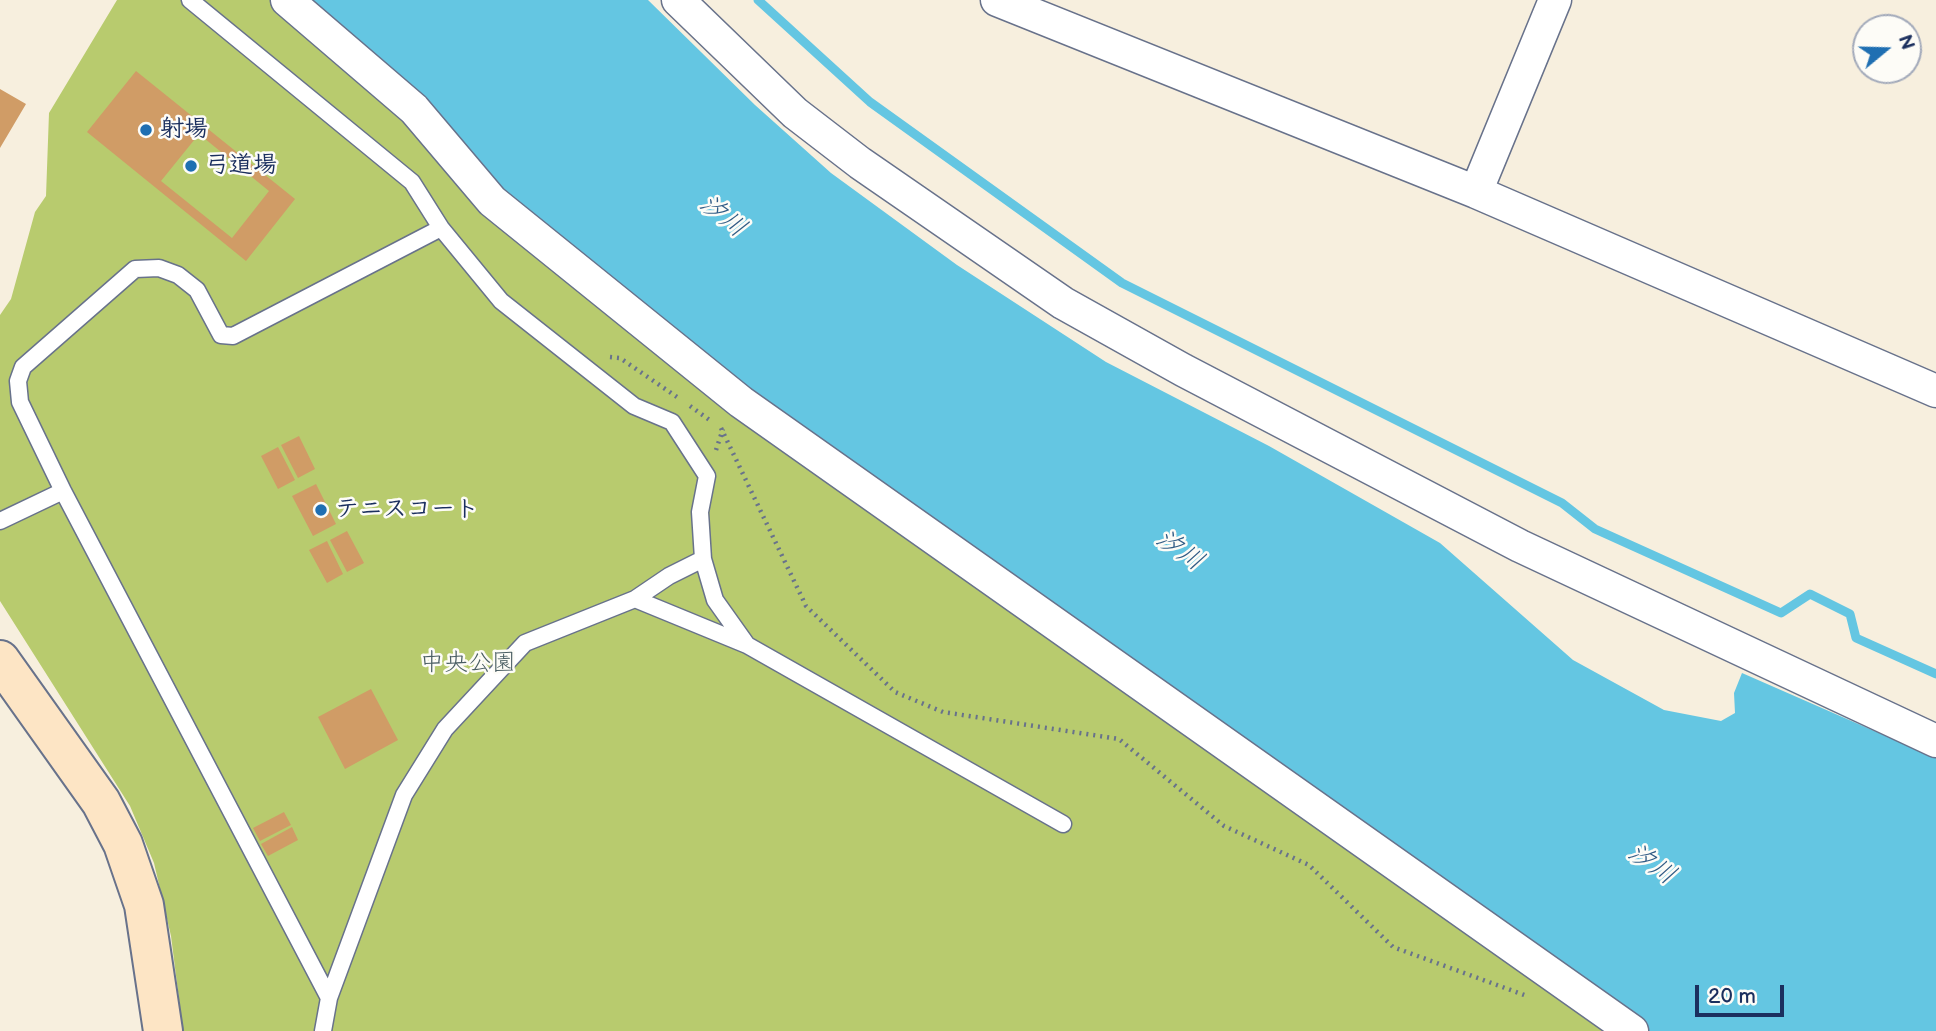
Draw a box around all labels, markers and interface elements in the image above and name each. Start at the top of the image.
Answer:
north arrow [1852,14,1922,84]
text: N [1892,32,1919,53]
place label: 射場 [160,116,208,144]
marker: 射場 [138,122,154,138]
place label: 弓道場 [205,152,277,180]
marker: 弓道場 [183,158,199,174]
water label: 汐川 [692,189,752,245]
place label: テニスコート [335,496,479,524]
marker: テニスコート [313,502,329,518]
water label: 汐川 [1149,524,1209,578]
park label: 中央公園 [420,650,516,678]
water label: 汐川 [1621,838,1681,892]
scale bar [1698,972,1787,1016]
text: 20 m [1708,984,1756,1009]

